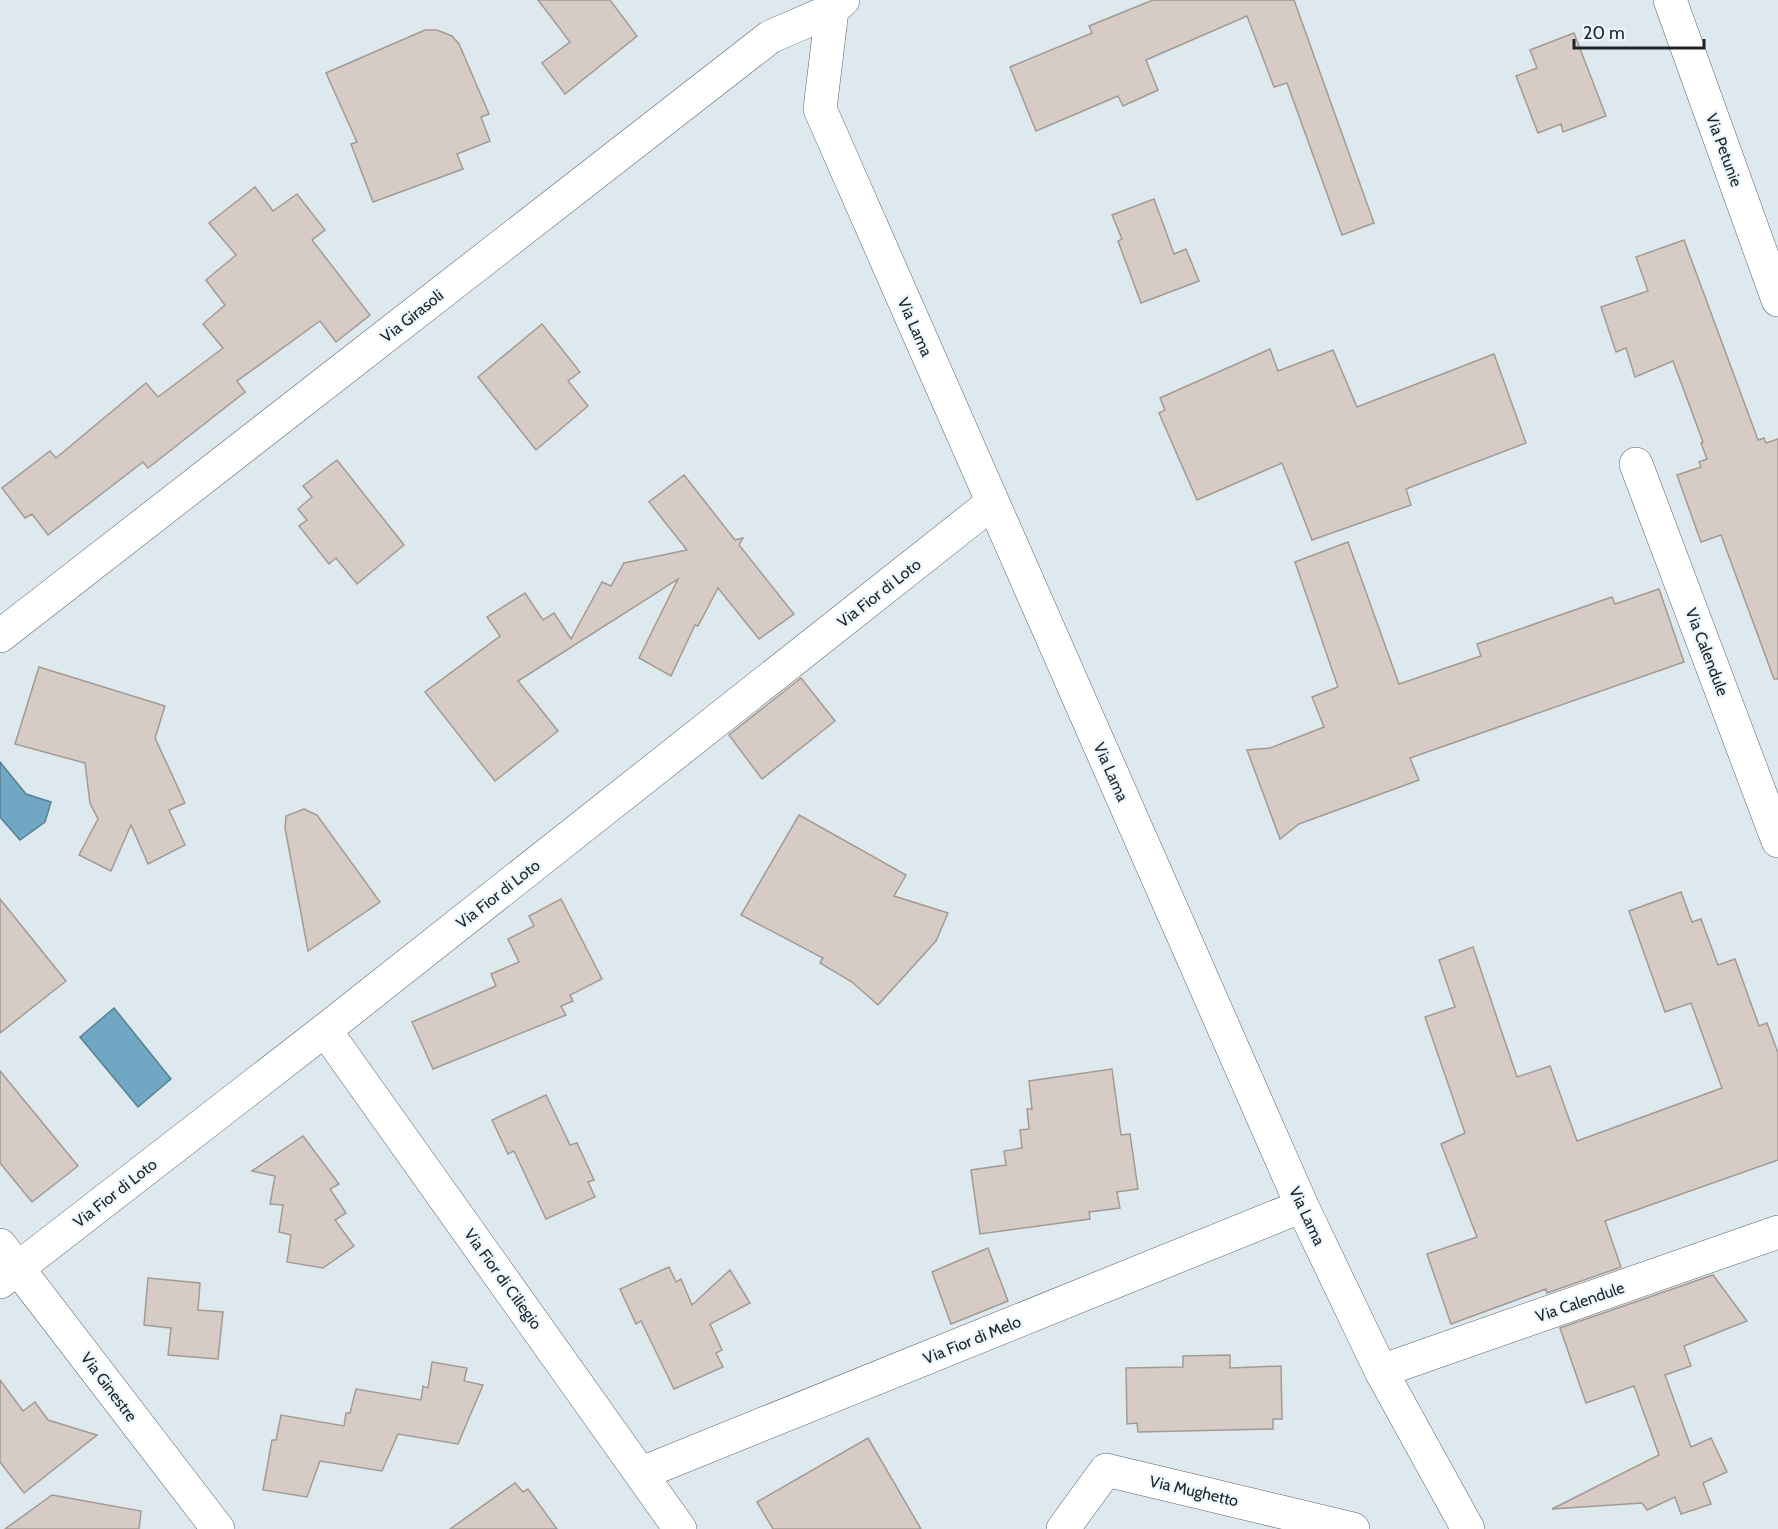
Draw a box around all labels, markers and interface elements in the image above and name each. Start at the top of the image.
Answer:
scale bar [1574,12,1704,50]
text: 20 m [1583,22,1625,44]
street label: Via Petunie [1702,111,1746,189]
street label: Via Girasoli [377,286,447,346]
street label: Via Lama [894,295,937,360]
street label: Via Fior di Loto [833,554,925,632]
street label: Via Calendule [1682,605,1732,699]
street label: Via Lama [1090,740,1133,805]
street label: Via Fior di Loto [452,855,544,933]
street label: Via Fior di Loto [69,1154,161,1232]
street label: Via Lama [1285,1184,1329,1249]
street label: Via Fior di Ciliegio [460,1225,546,1333]
street label: Via Calendule [1533,1278,1627,1326]
street label: Via Fior di Melo [920,1312,1024,1368]
street label: Via Ginestre [77,1349,141,1425]
street label: Via Mughetto [1148,1472,1241,1510]

